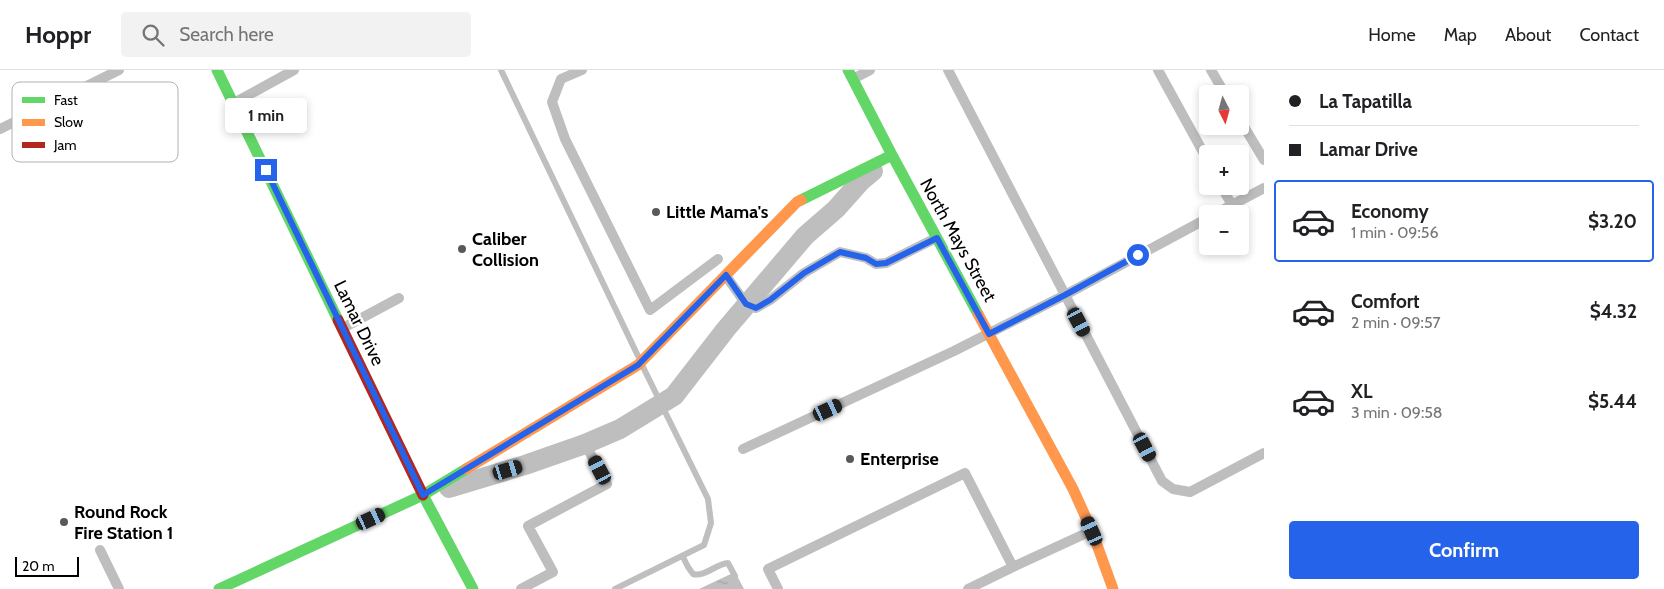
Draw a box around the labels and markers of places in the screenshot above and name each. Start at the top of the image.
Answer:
place label: Little Mama's [666,201,769,223]
marker: Little Mama's [650,206,662,218]
place label: Caliber Collision [472,228,539,271]
marker: Caliber Collision [456,243,468,255]
place label: Enterprise [860,448,939,470]
marker: Enterprise [844,453,856,465]
place label: Round Rock Fire Station 1 [74,501,173,544]
marker: Round Rock Fire Station 1 [58,516,70,528]

